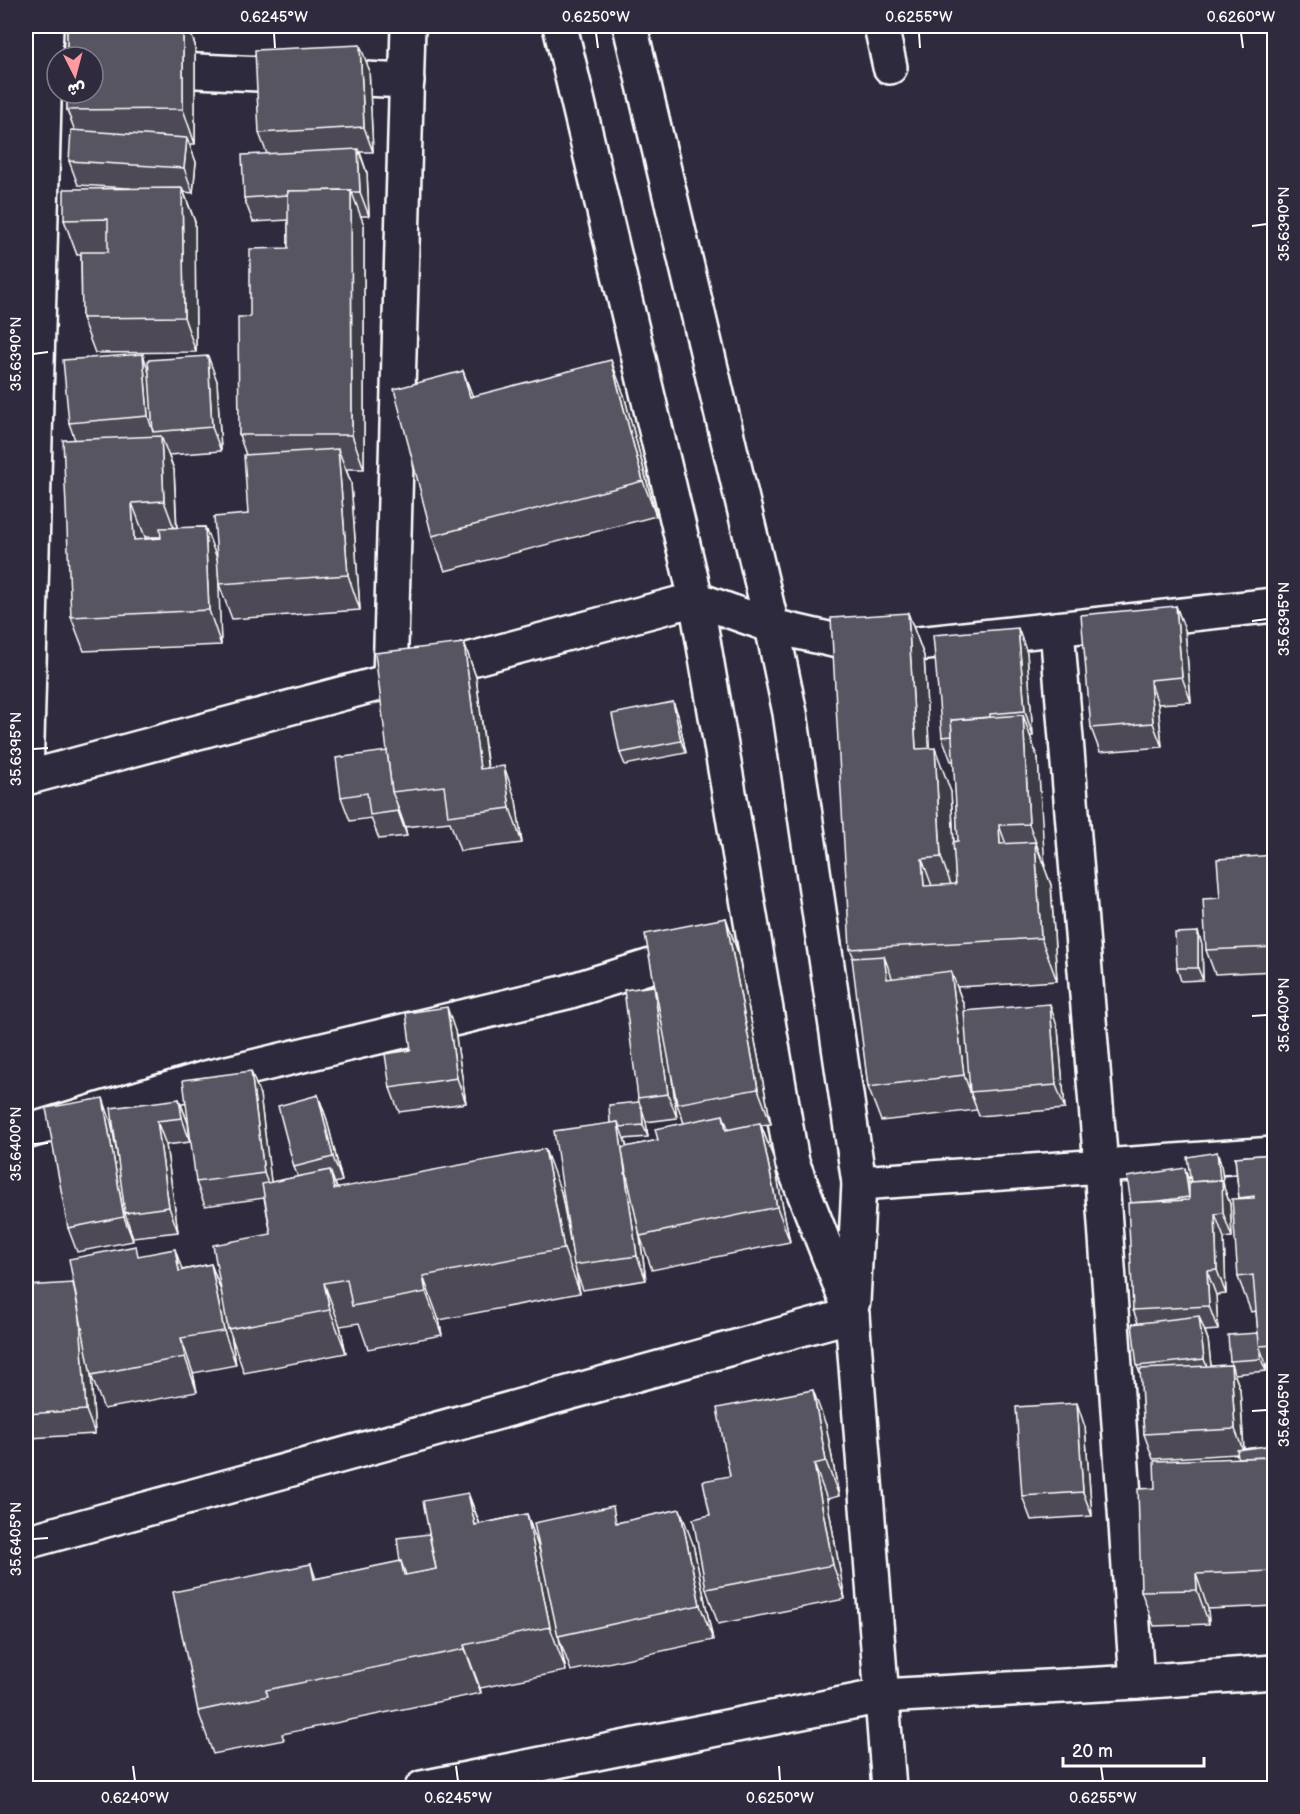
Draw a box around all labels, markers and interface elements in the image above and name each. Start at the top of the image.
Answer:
text: 0.6245°W [240,8,308,27]
text: 0.6250°W [562,8,630,27]
text: 0.6255°W [885,8,953,27]
text: 0.6260°W [1207,8,1275,27]
north arrow [45,45,105,105]
text: ش [67,78,86,99]
text: 35.6390°N [1275,187,1294,261]
text: 35.6390°N [7,317,26,391]
text: 35.6395°N [1275,582,1294,656]
text: 35.6395°N [7,712,26,786]
text: 35.6400°N [1275,978,1294,1052]
text: 35.6400°N [7,1107,26,1181]
text: 35.6405°N [1275,1373,1294,1447]
text: 35.6405°N [7,1502,26,1576]
scale bar [1063,1730,1204,1768]
text: 20 m [1072,1741,1113,1762]
text: 0.6240°W [101,1789,169,1808]
text: 0.6245°W [424,1789,492,1808]
text: 0.6250°W [746,1789,814,1808]
text: 0.6255°W [1069,1789,1137,1808]

